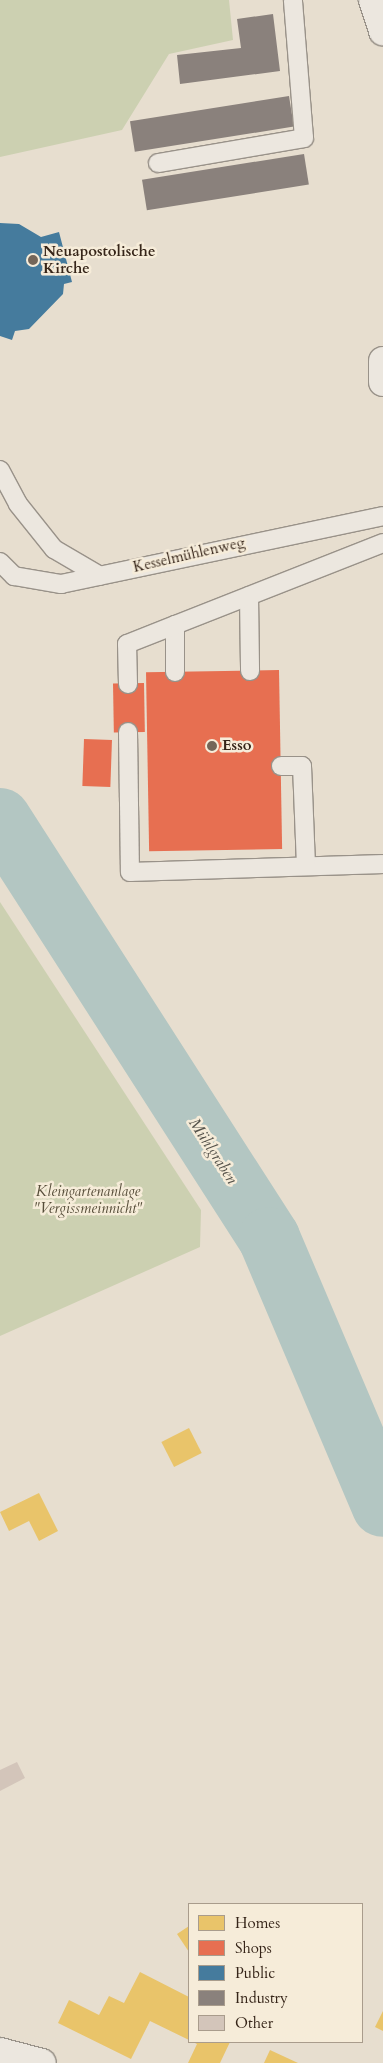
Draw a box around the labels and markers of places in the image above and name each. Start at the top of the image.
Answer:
place label: Neuapostolische Kirche [43,242,155,277]
marker: Neuapostolische Kirche [27,254,39,266]
place label: Esso [222,737,251,755]
marker: Esso [206,740,218,752]

